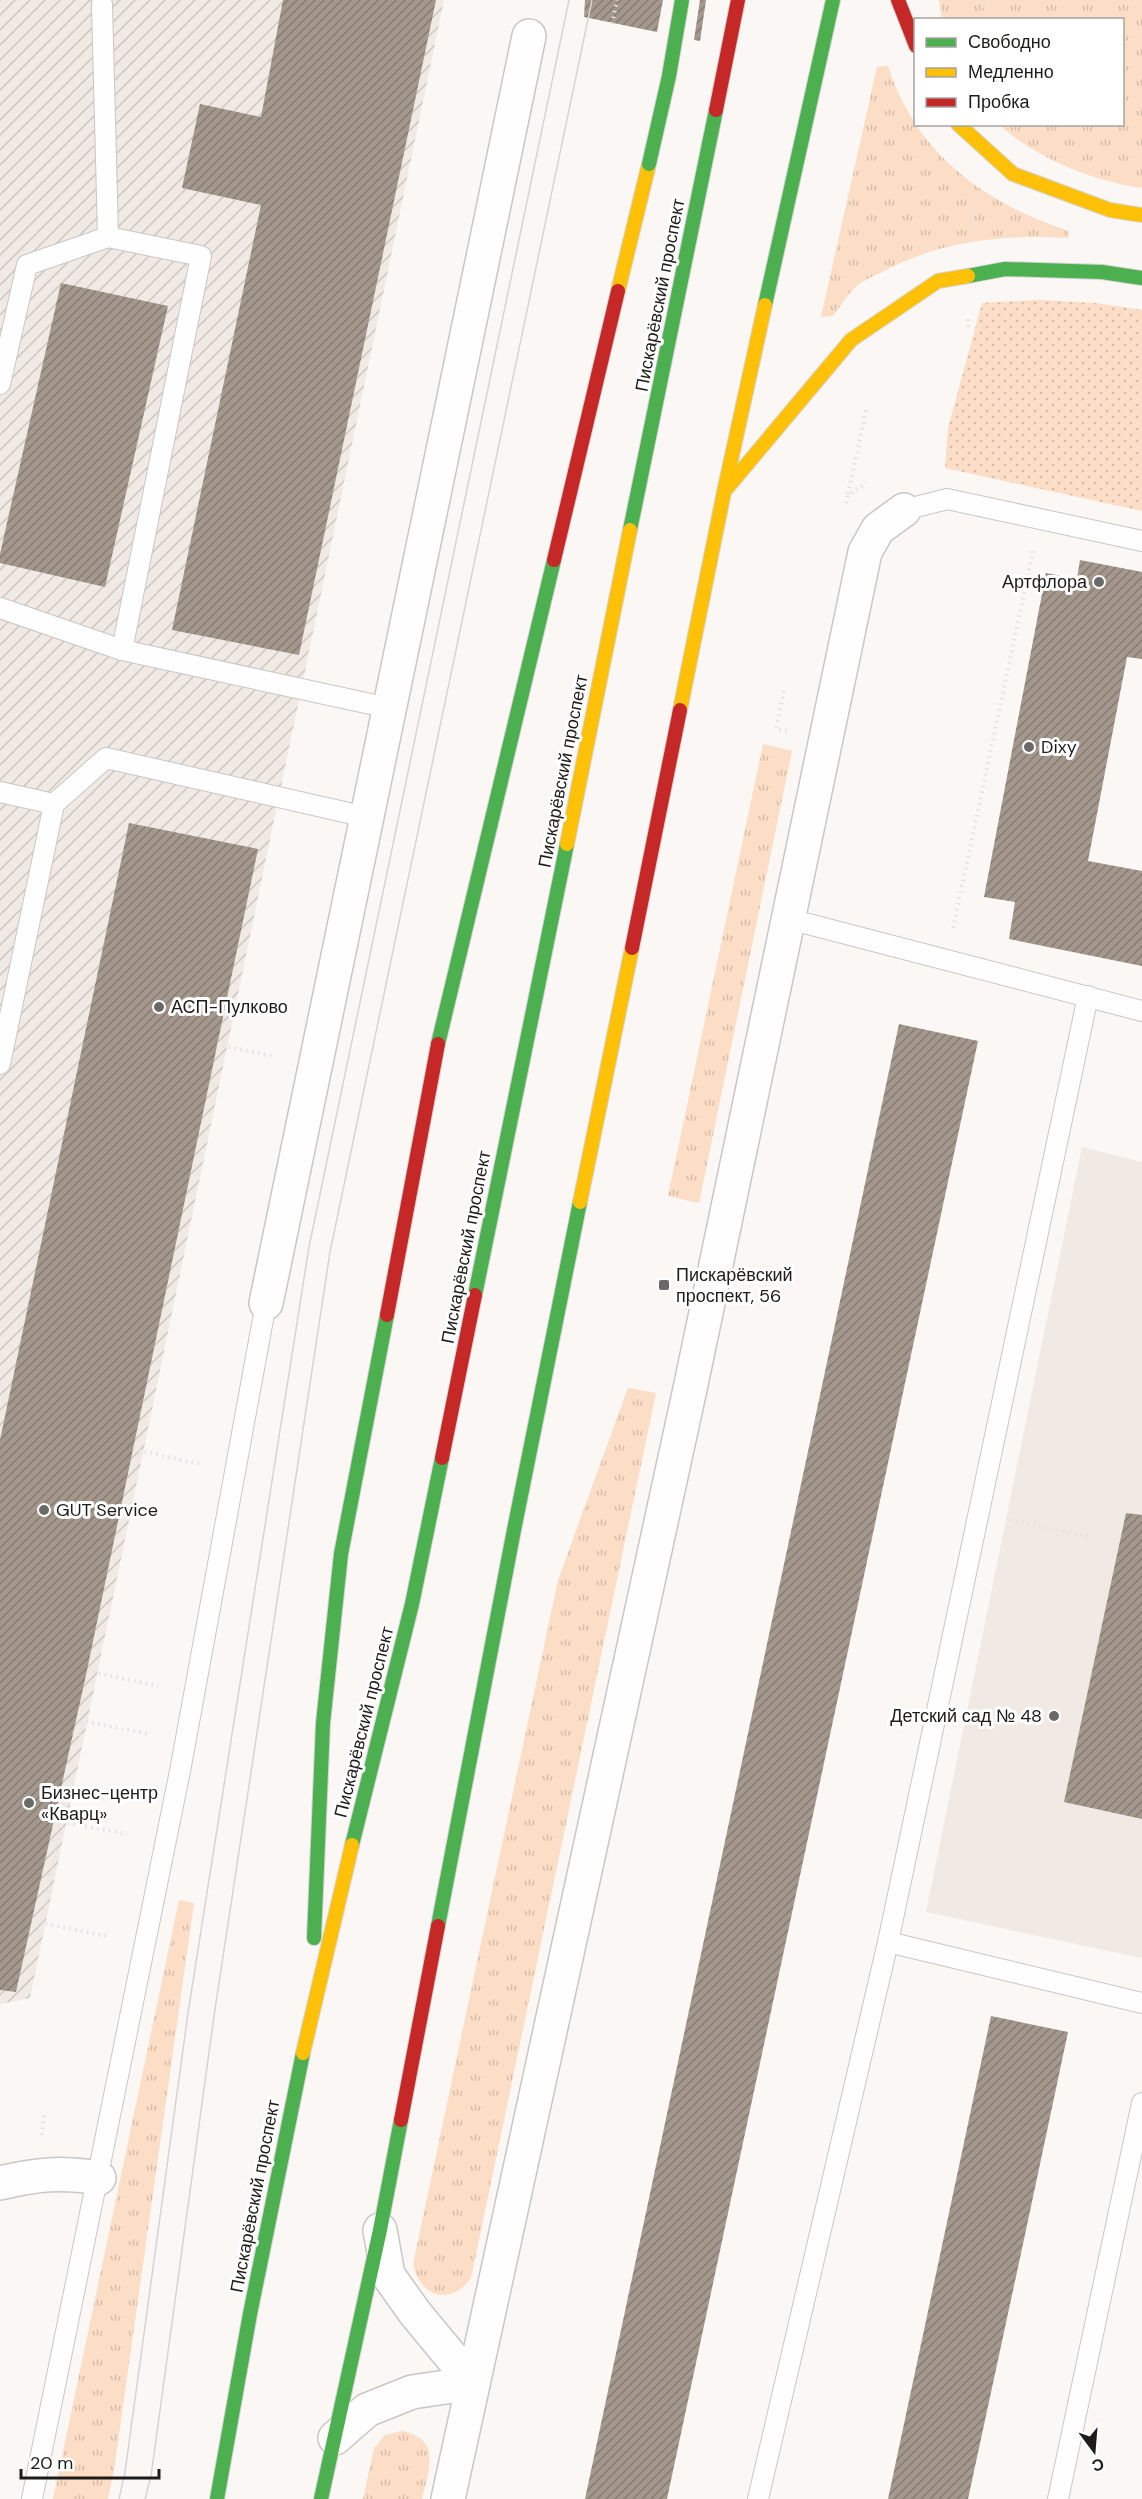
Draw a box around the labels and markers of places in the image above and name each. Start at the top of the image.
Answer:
place label: Артфлора [1002,570,1088,594]
marker: Артфлора [1092,575,1106,589]
place label: Dixy [1041,735,1077,759]
marker: Dixy [1022,740,1036,754]
place label: АСП-Пулково [171,995,288,1019]
marker: АСП-Пулково [152,1000,166,1014]
place label: Пискарёвский проспект, 56 [676,1263,793,1308]
marker: Пискарёвский проспект, 56 [657,1278,671,1292]
place label: GUT Service [56,1498,158,1522]
marker: GUT Service [37,1503,51,1517]
place label: Детский сад № 48 [890,1704,1042,1728]
marker: Детский сад № 48 [1047,1709,1061,1723]
place label: Бизнес-центр «Кварц» [41,1781,158,1826]
marker: Бизнес-центр «Кварц» [22,1796,36,1810]

